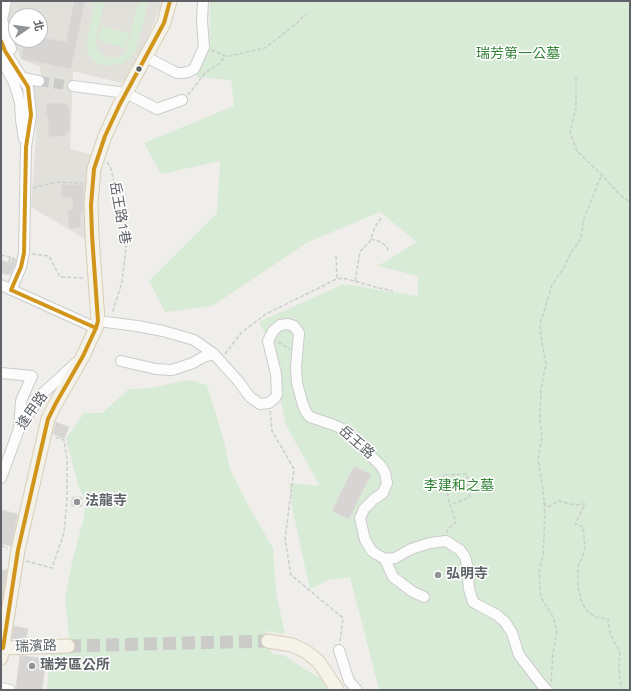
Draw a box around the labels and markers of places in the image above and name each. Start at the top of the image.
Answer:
unlabelled marker [134,64,144,74]
place label: 法龍寺 [85,494,127,510]
marker: 法龍寺 [72,497,82,507]
place label: 弘明寺 [446,567,488,583]
marker: 弘明寺 [433,570,443,580]
place label: 瑞芳區公所 [40,658,110,674]
marker: 瑞芳區公所 [27,661,37,671]

